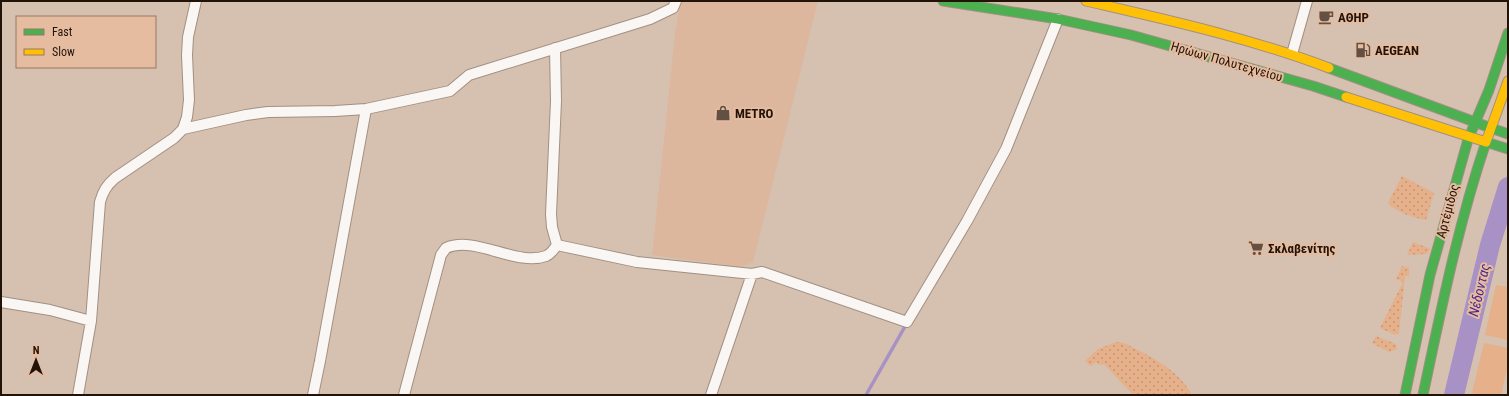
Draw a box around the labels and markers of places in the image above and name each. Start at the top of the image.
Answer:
cafe icon: ΑΘΗΡ [1317,8,1335,26]
place label: ΑΘΗΡ [1338,10,1369,25]
fuel station icon: AEGEAN [1354,41,1372,59]
place label: AEGEAN [1375,43,1419,58]
shop icon: METRO [714,104,732,122]
place label: METRO [735,106,774,121]
supermarket icon: Σκλαβενίτης [1247,239,1265,257]
place label: Σκλαβενίτης [1268,241,1336,256]

